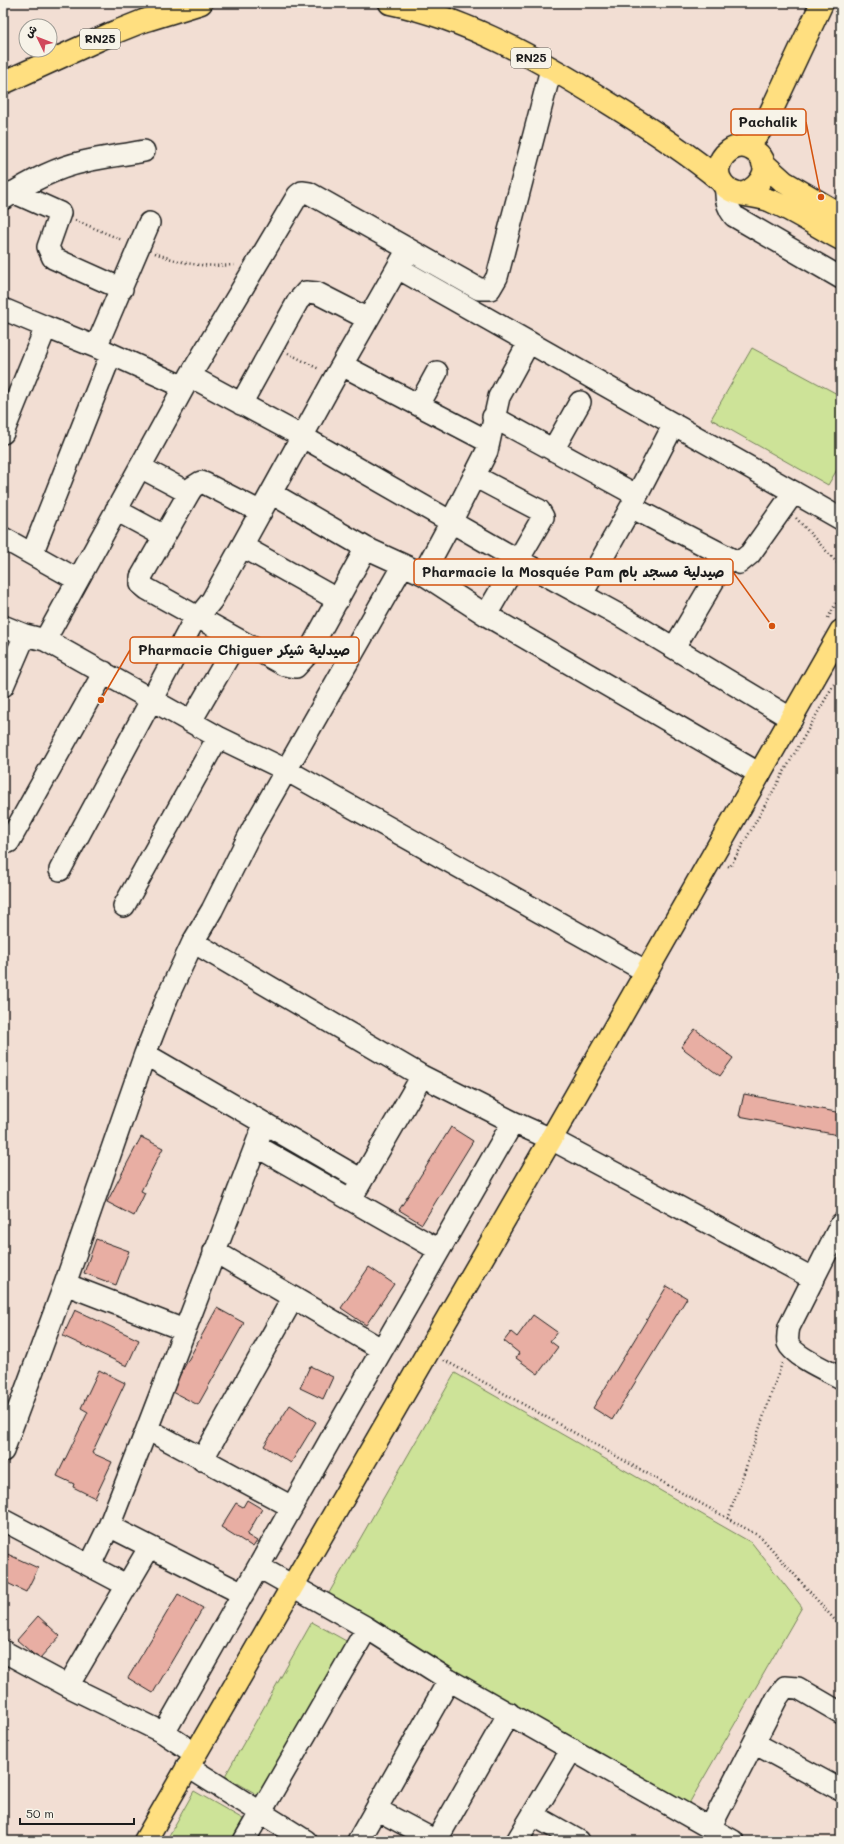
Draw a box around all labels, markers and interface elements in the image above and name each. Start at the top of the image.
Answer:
north arrow [18,18,58,58]
text: ش [21,21,40,40]
road number: RN25 [80,29,120,49]
road number: RN25 [511,48,551,68]
callout: Pachalik [731,109,806,135]
text: Pachalik [738,112,798,131]
callout: Pharmacie la Mosquée Pam صيدلية مسجد بام [414,559,733,585]
text: Pharmacie la Mosquée Pam صيدلية مسجد بام [422,562,724,583]
callout: Pharmacie Chiguer صيدلية شيكر [130,637,359,663]
text: Pharmacie Chiguer صيدلية شيكر [138,640,350,659]
scale bar [20,1800,134,1826]
text: 50 m [26,1805,54,1821]

